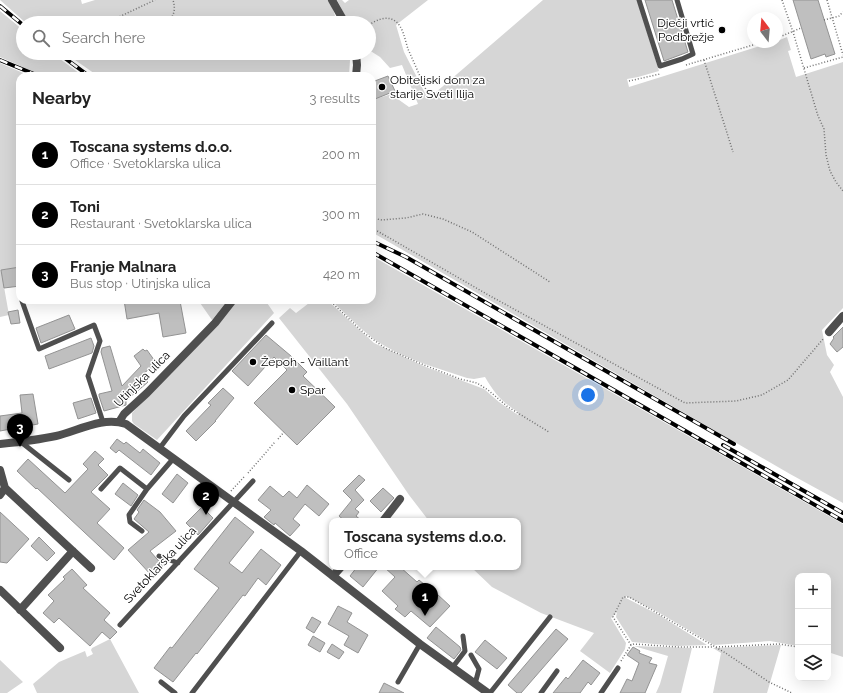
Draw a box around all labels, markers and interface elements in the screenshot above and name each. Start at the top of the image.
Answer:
north arrow [747,12,783,48]
search box [16,16,376,60]
place label: Dječji vrtić Podbrežje [657,16,714,44]
marker: Dječji vrtić Podbrežje [717,25,727,35]
icon: search [30,27,52,49]
text: Search here [62,29,145,47]
place label: Obiteljski dom za starije Sveti Ilija [390,73,485,101]
marker: Obiteljski dom za starije Sveti Ilija [377,82,387,92]
text: Nearby [32,88,91,108]
text: 3 results [310,91,360,106]
text: Toscana systems d.o.o. [70,138,232,156]
text: 1 [42,147,48,162]
text: 200 m [322,147,360,162]
text: Office · Svetoklarska ulica [70,156,221,171]
text: Toni [70,198,100,216]
text: 2 [41,207,49,222]
text: 300 m [322,207,360,222]
text: Restaurant · Svetoklarska ulica [70,216,252,231]
text: Franje Malnara [70,258,176,276]
text: 3 [41,267,49,282]
text: 420 m [323,267,360,282]
text: Bus stop · Utinjska ulica [70,276,211,291]
street label: Utinjska ulica [111,348,173,410]
place label: Žepoh - Vaillant [261,355,348,369]
marker: Žepoh - Vaillant [248,357,258,367]
place label: Spar [300,383,326,397]
marker: Spar [287,385,297,395]
your location [578,385,598,405]
pin: 3 [7,414,33,447]
pin: 2 [193,482,219,515]
popup [329,518,521,570]
street label: Svetoklarska ulica [121,524,199,606]
text: Toscana systems d.o.o. [344,528,506,546]
text: Office [344,546,378,561]
map controls [795,573,831,681]
button: + [795,573,831,609]
pin: 1 [412,583,438,616]
button: − [795,609,831,645]
button: layers [795,645,831,681]

